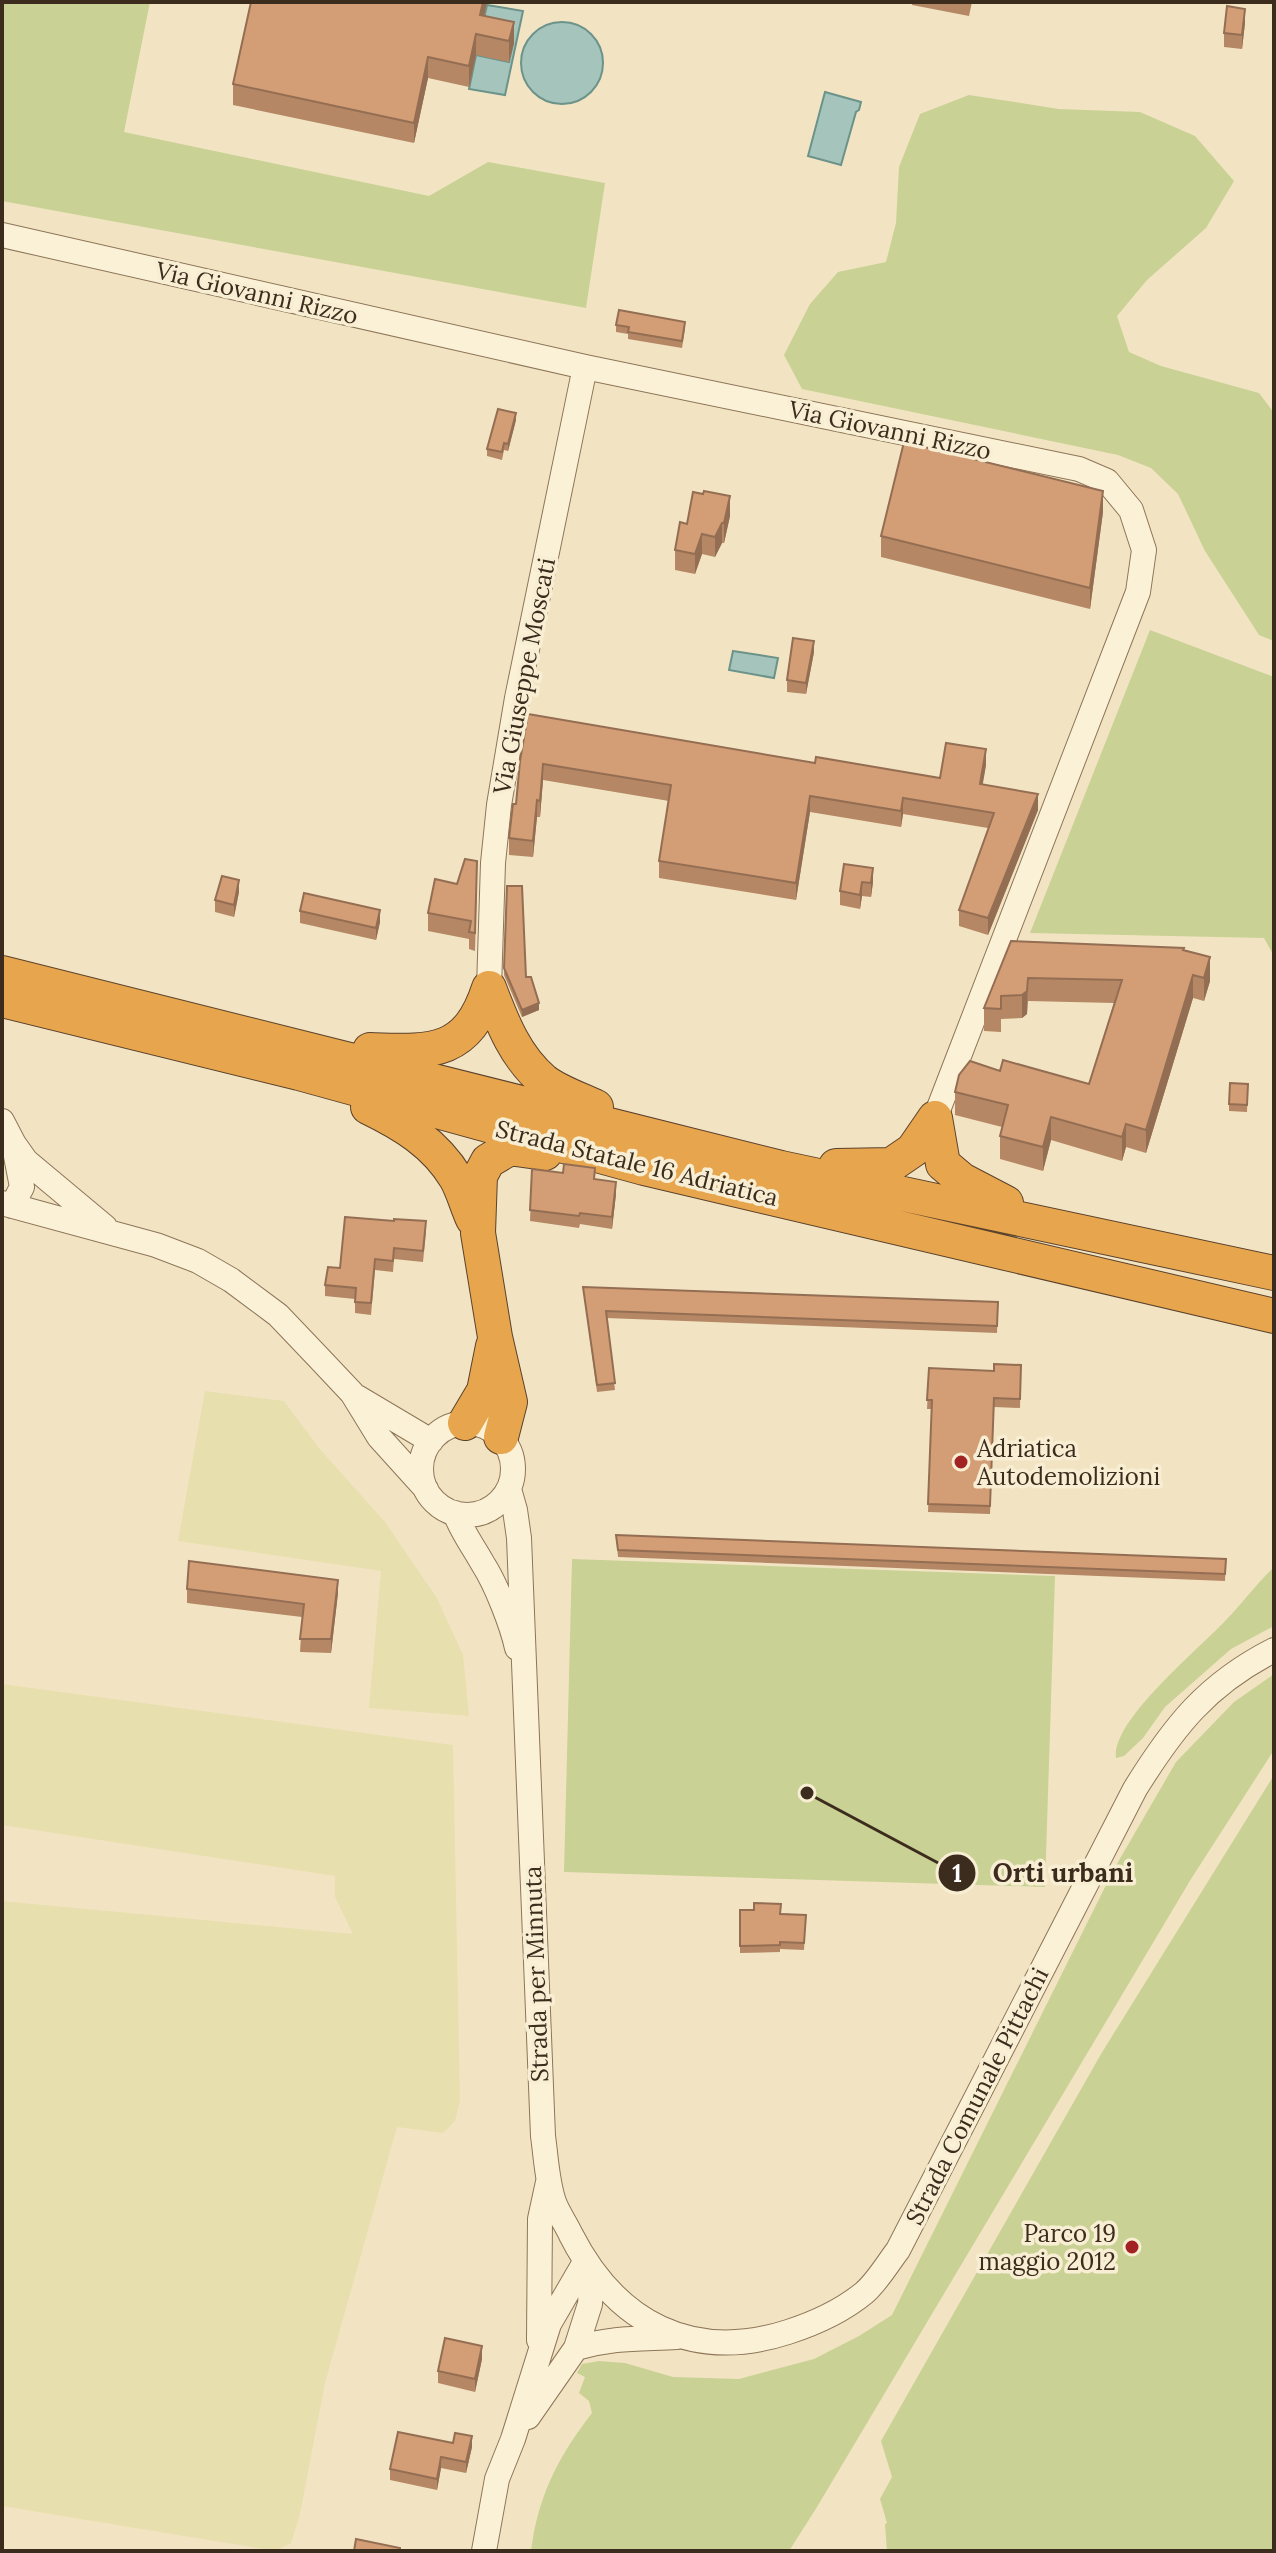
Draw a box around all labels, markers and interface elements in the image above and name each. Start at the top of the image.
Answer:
street label: Via Giovanni Rizzo [152,254,361,331]
street label: Via Giovanni Rizzo [785,393,994,467]
street label: Via Giuseppe Moscati [486,555,562,798]
street label: Strada Statale 16 Adriatica [493,1113,781,1213]
place label: Adriatica Autodemolizioni [976,1433,1160,1492]
marker: Adriatica Autodemolizioni [952,1453,970,1471]
callout: Orti urbani [937,1848,1149,1898]
text: Orti urbani [993,1856,1133,1889]
text: 1 [952,1858,962,1889]
street label: Strada per Minnuta [517,1865,555,2083]
street label: Strada Comunale Pittachi [899,1962,1055,2230]
place label: Parco 19 maggio 2012 [979,2218,1116,2277]
marker: Parco 19 maggio 2012 [1123,2238,1141,2256]

